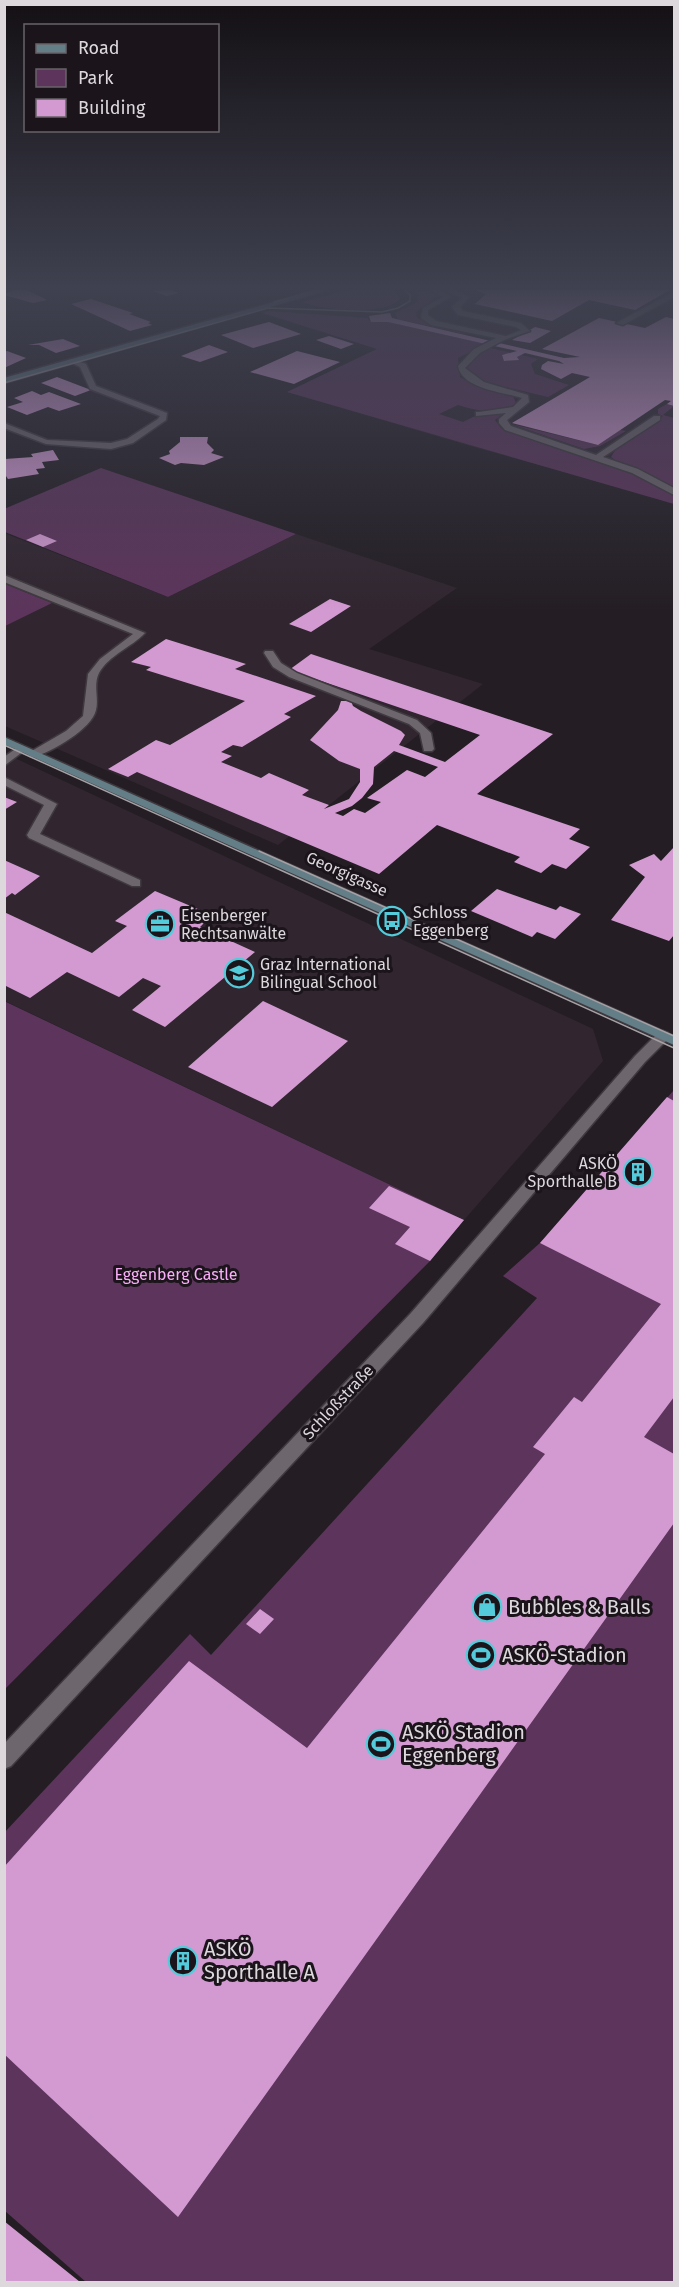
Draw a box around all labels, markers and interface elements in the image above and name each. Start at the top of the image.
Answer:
legend [24,24,219,132]
text: Road [78,37,120,59]
text: Park [78,67,114,89]
text: Building [78,97,146,119]
street label: Georgigasse [303,848,391,900]
place label: Schloss Eggenberg [413,903,489,940]
bus stop icon: Schloss Eggenberg [376,905,408,937]
place label: Eisenberger Rechtsanwälte [181,906,286,943]
office icon: Eisenberger Rechtsanwälte [144,908,176,940]
place label: Graz International Bilingual School [260,955,391,992]
school or university icon: Graz International Bilingual School [223,957,255,989]
place label: ASKÖ Sporthalle B [528,1154,617,1191]
building icon: ASKÖ Sporthalle B [622,1156,654,1188]
park label: Eggenberg Castle [114,1265,238,1284]
street label: Schloßstraße [299,1361,377,1443]
shop icon: Bubbles & Balls [471,1591,503,1623]
place label: Bubbles & Balls [508,1595,651,1619]
sports icon: ASKÖ-Stadion [465,1639,497,1671]
place label: ASKÖ-Stadion [502,1643,627,1667]
place label: ASKÖ Stadion Eggenberg [402,1720,525,1767]
sports icon: ASKÖ Stadion Eggenberg [365,1728,397,1760]
place label: ASKÖ Sporthalle A [204,1937,316,1984]
building icon: ASKÖ Sporthalle A [167,1945,199,1977]

